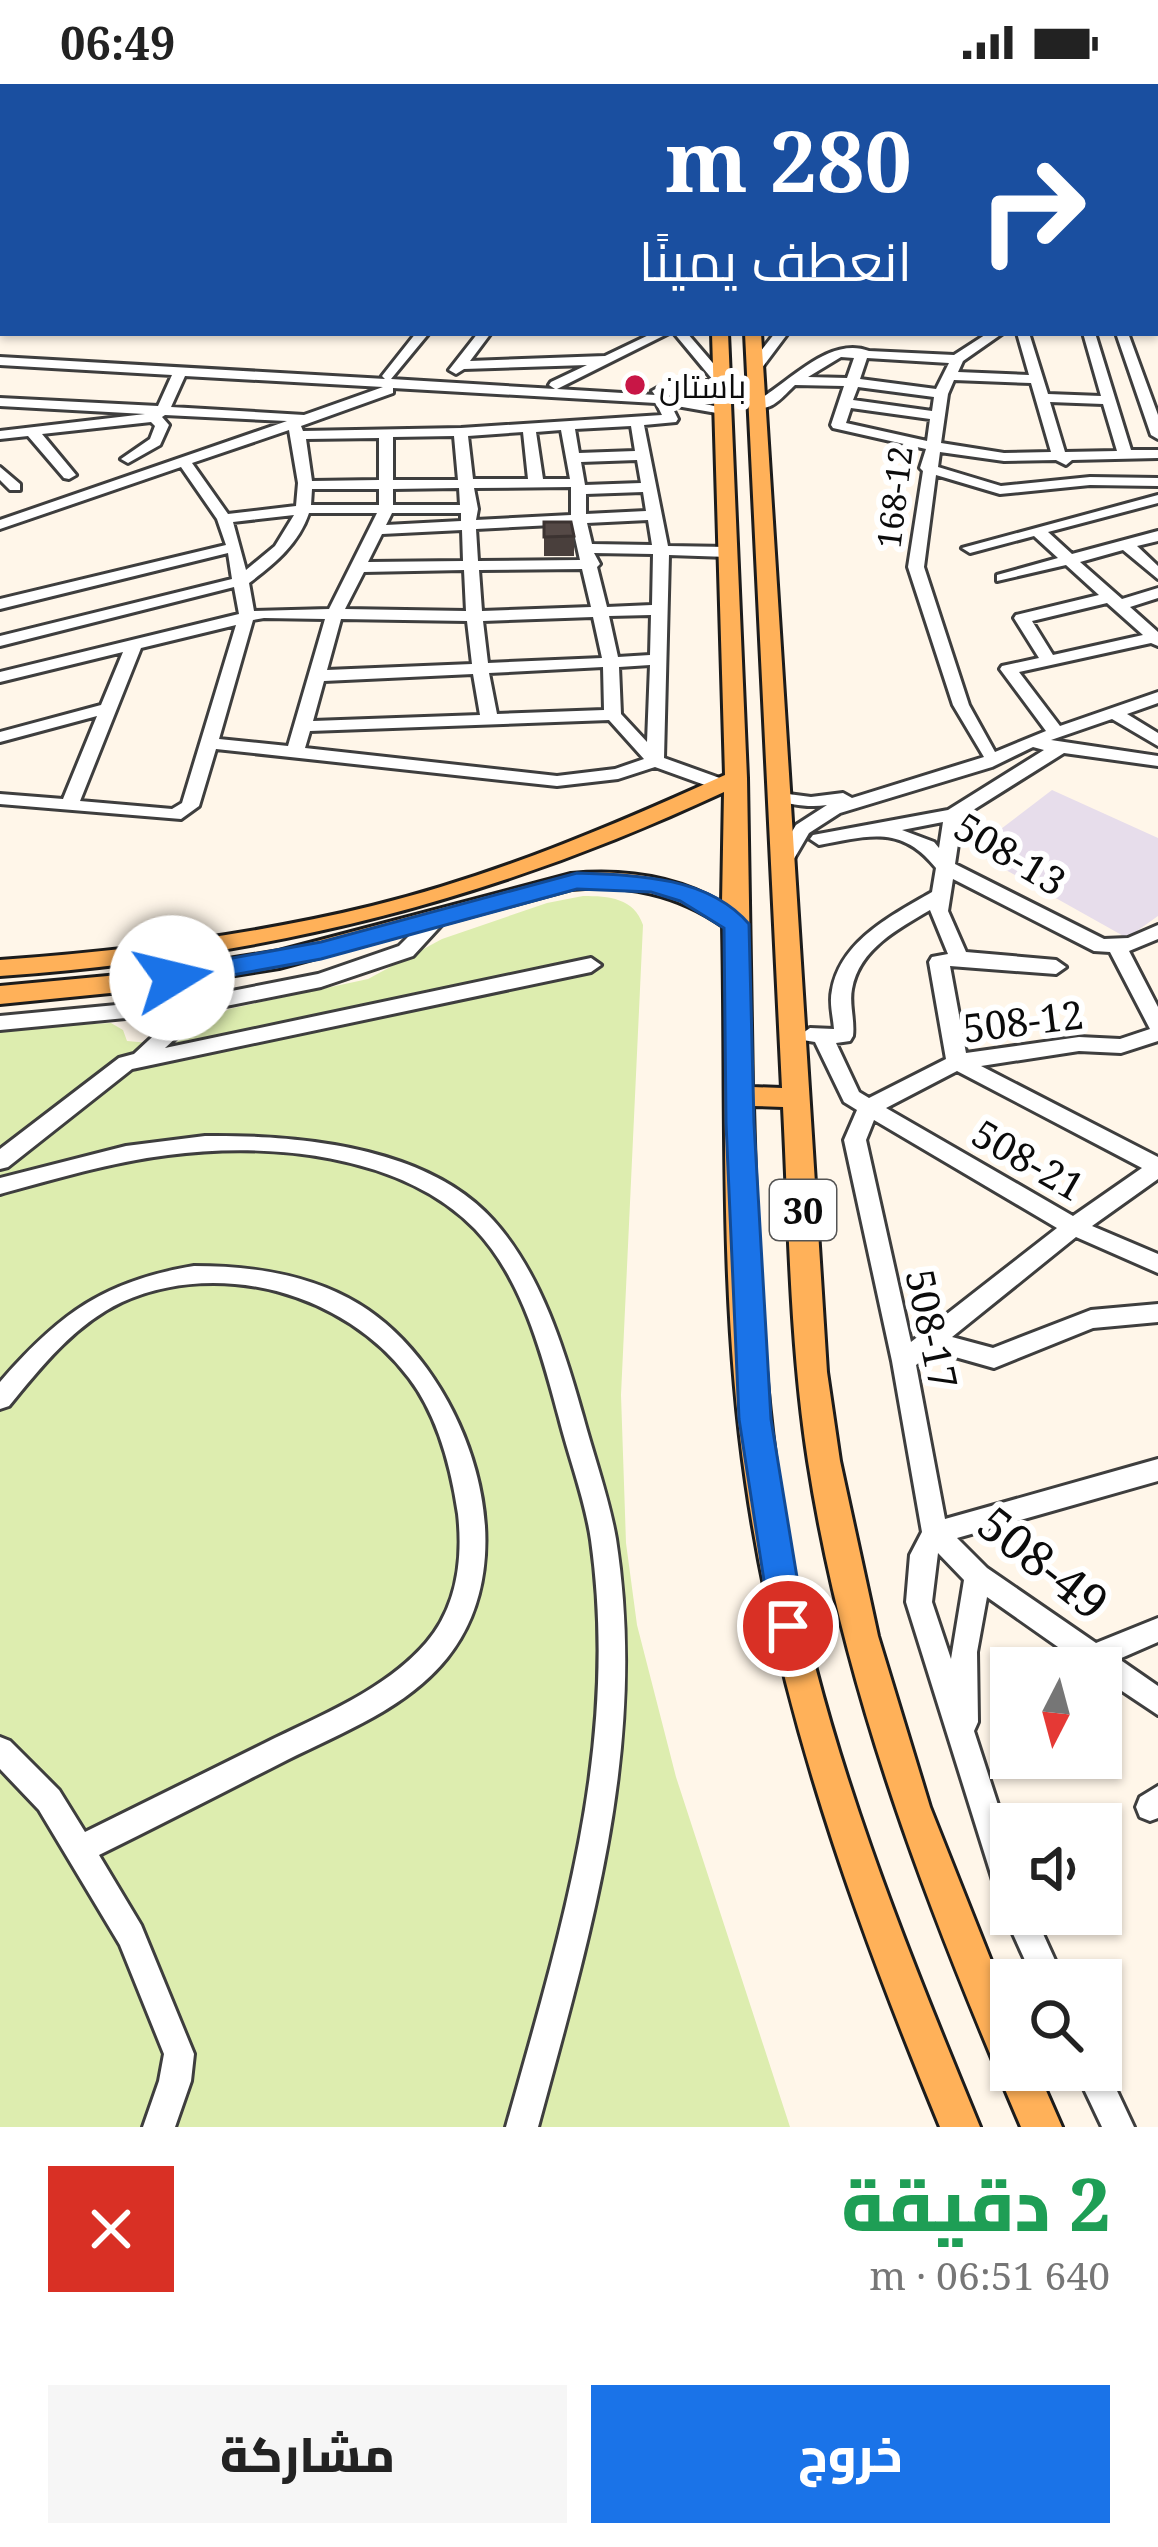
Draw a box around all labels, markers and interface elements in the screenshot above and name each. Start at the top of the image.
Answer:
text: 06:49 [60,12,175,73]
text: 280 m [665,102,912,217]
icon: right [954,132,1110,288]
text: انعطف يمينًا [639,223,912,297]
place label: باستان [659,363,746,408]
marker: باستان [622,372,648,398]
street label: 168-12 [865,443,923,551]
street label: 508-13 [945,799,1077,907]
position arrow [109,915,235,1041]
street label: 508-12 [960,986,1086,1054]
street label: 508-21 [963,1106,1095,1212]
road number: 30 [770,1180,836,1240]
street label: 508-17 [894,1264,972,1394]
street label: 508-49 [965,1491,1123,1633]
pin [737,1575,839,1677]
icon: arrive [755,1593,821,1659]
north arrow [990,1647,1122,1779]
map controls [990,1647,1122,2091]
button: sound [990,1803,1122,1935]
button: search [990,1959,1122,2091]
text: 2 دقيقة [841,2154,1110,2252]
button: close [48,2166,174,2292]
text: 640 m · 06:51 [869,2248,1110,2301]
button: مشاركة [48,2385,567,2523]
button: خروج [591,2385,1110,2523]

